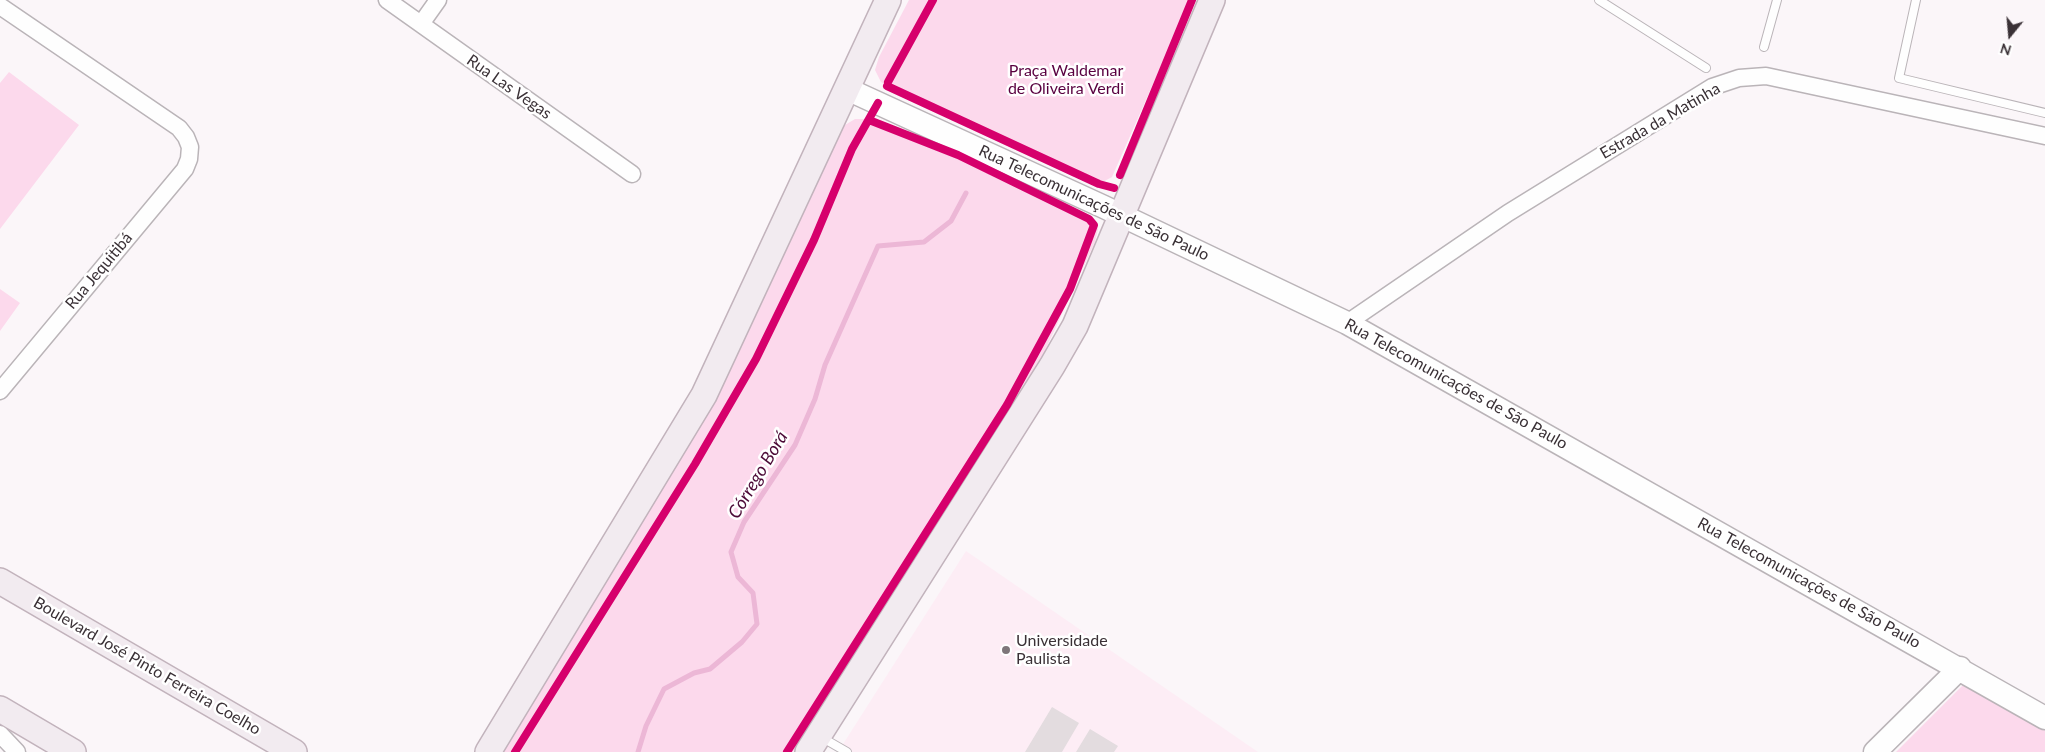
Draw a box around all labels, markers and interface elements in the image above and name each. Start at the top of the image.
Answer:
north arrow [1985,10,2035,60]
text: N [1998,40,2013,60]
street label: Rua Las Vegas [463,51,555,123]
park label: Praça Waldemar de Oliveira Verdi [1008,61,1124,99]
street label: Estrada da Matinha [1596,79,1724,163]
street label: Rua Telecomunicações de São Paulo [976,141,1212,265]
street label: Rua Jequitibá [61,229,137,313]
street label: Rua Telecomunicações de São Paulo [1341,314,1571,454]
water label: Córrego Borá [724,427,792,523]
street label: Rua Telecomunicações de São Paulo [1694,513,1924,653]
street label: Boulevard José Pinto Ferreira Coelho [30,593,264,739]
place label: Universidade Paulista [1016,631,1108,669]
marker: Universidade Paulista [1000,644,1012,656]

